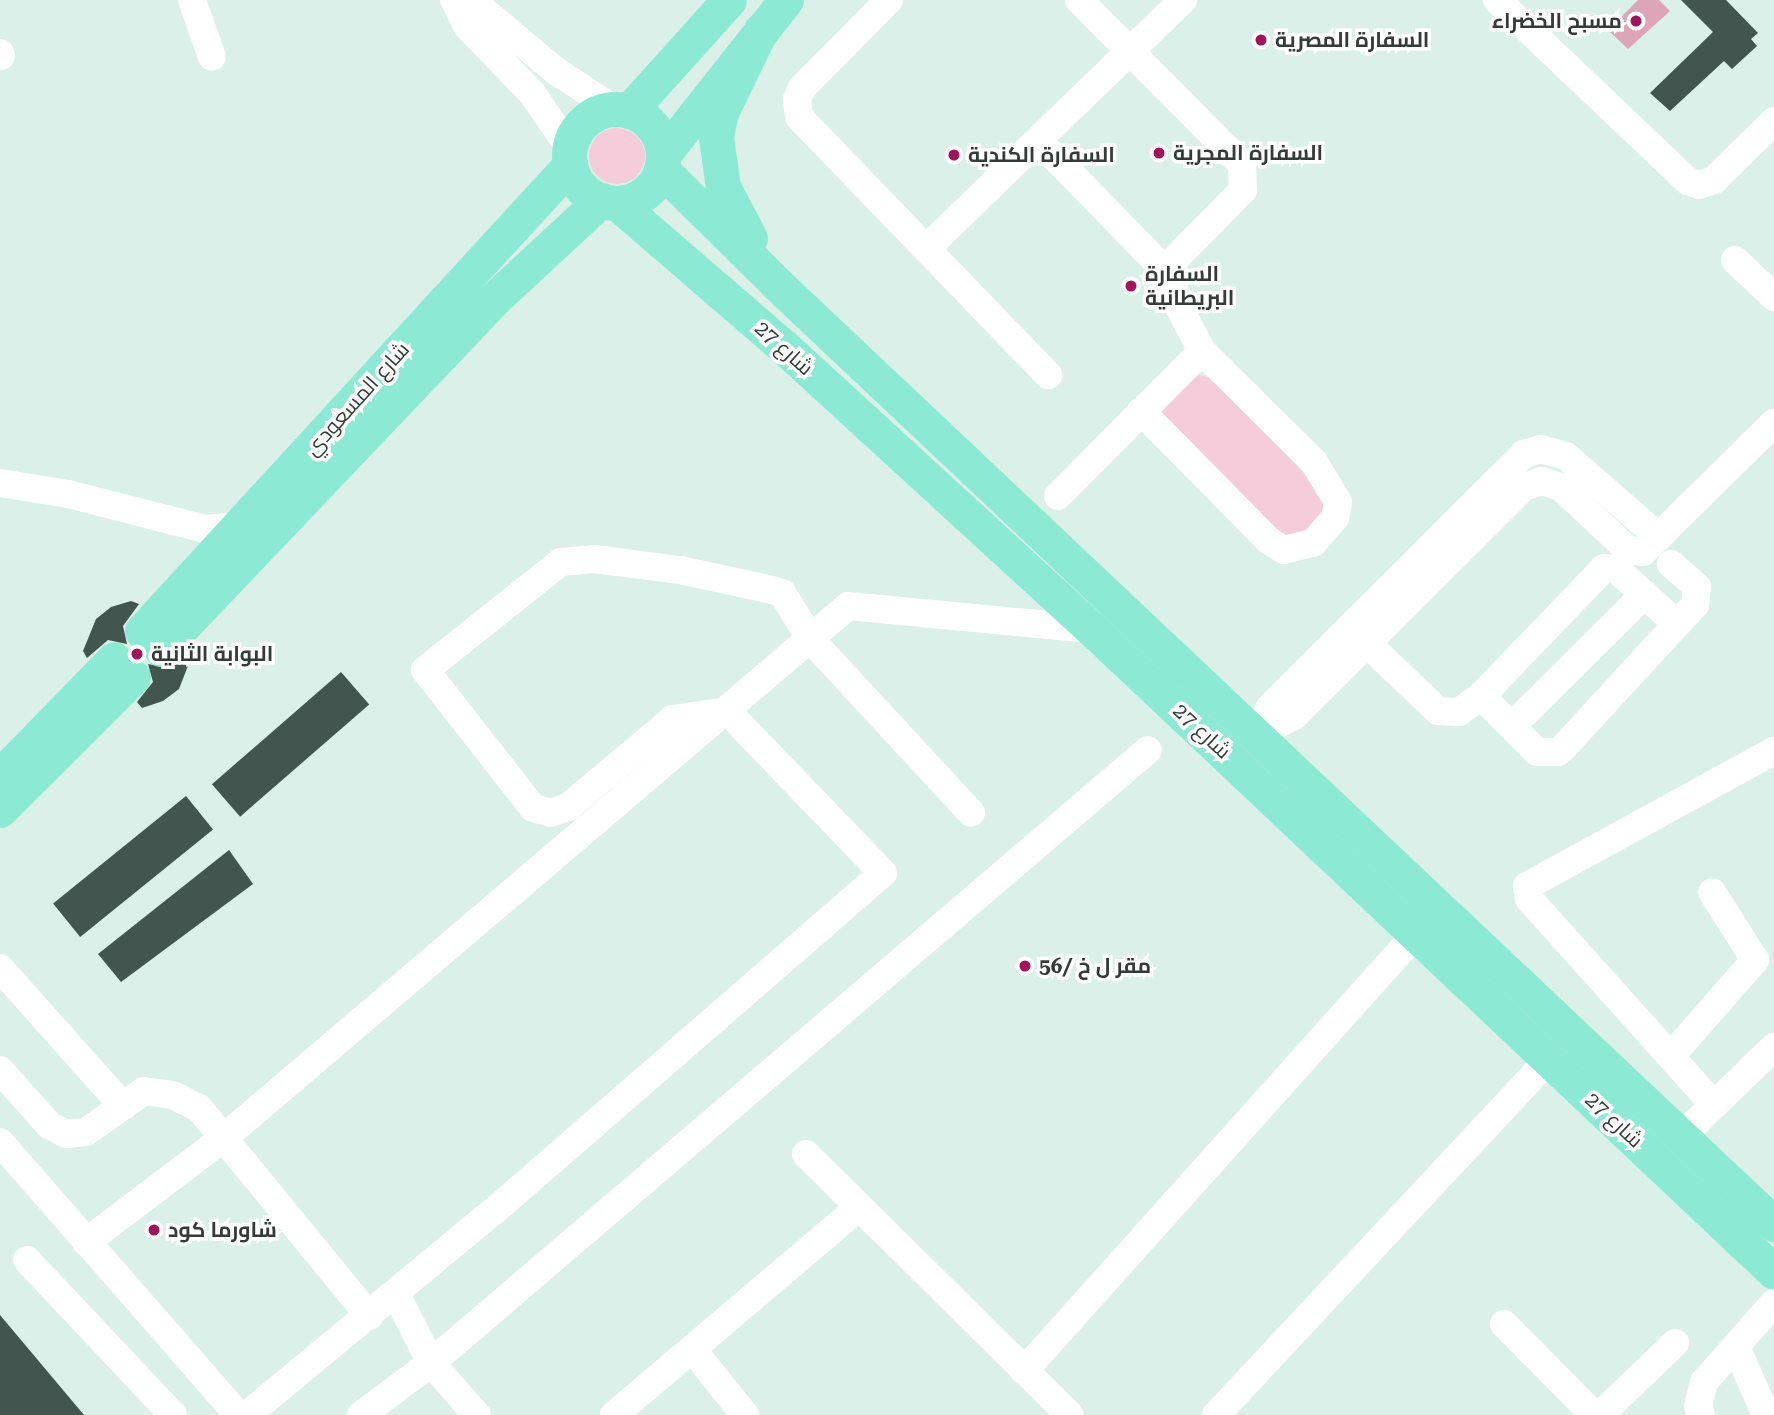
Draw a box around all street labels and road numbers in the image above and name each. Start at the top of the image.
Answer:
street label: شارع 27 [750,315,818,381]
street label: شارع المسعودي [299,337,415,461]
street label: شارع 27 [1168,698,1236,764]
street label: شارع 27 [1580,1087,1648,1153]

